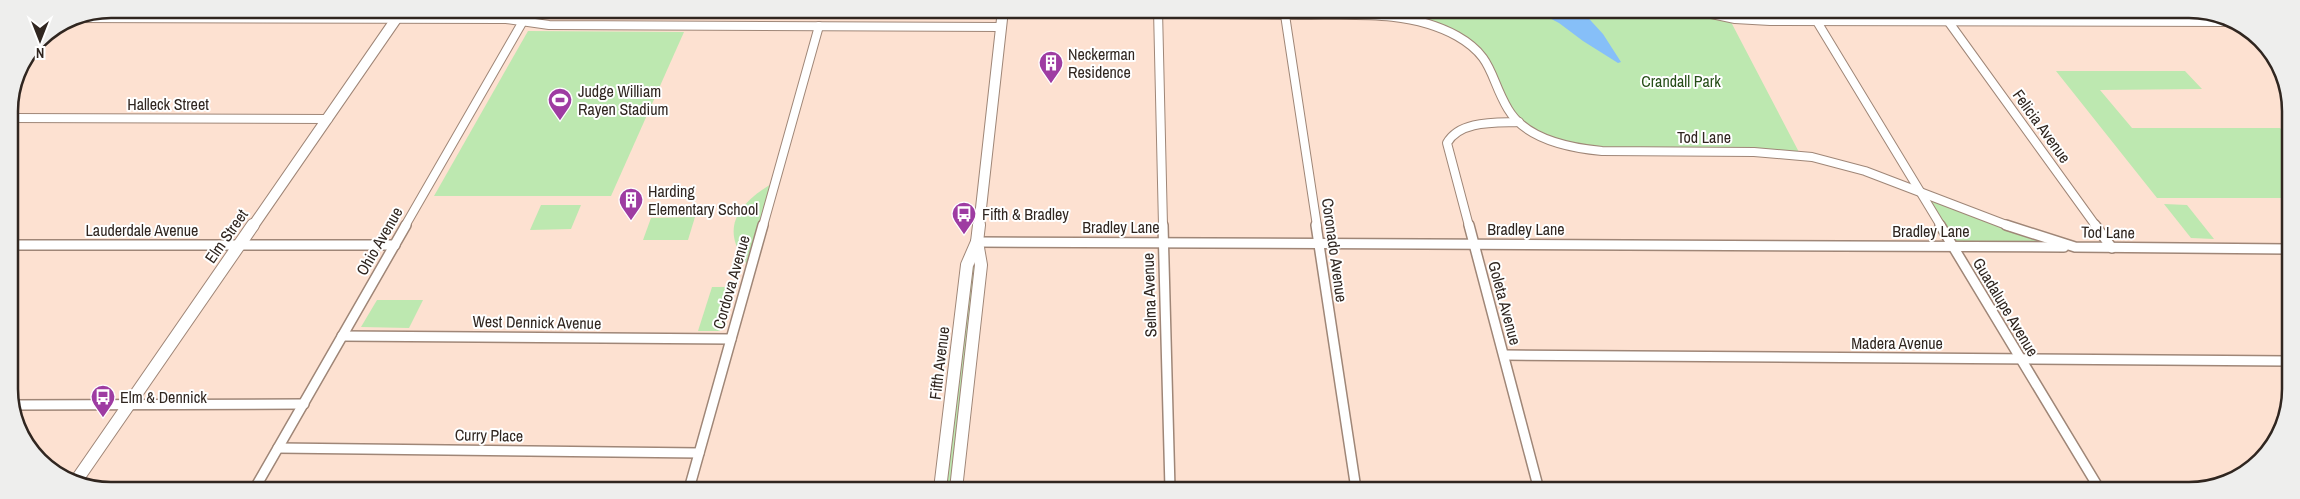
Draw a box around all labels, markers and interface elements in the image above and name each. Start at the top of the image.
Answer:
north arrow [15,15,65,65]
place label: Neckerman Residence [1068,43,1135,83]
text: N [36,44,44,62]
building icon: Neckerman Residence [1038,50,1064,84]
park label: Crandall Park [1641,70,1721,92]
place label: Judge William Rayen Stadium [578,80,668,120]
street label: Felicia Avenue [2008,85,2076,167]
sports icon: Judge William Rayen Stadium [547,87,573,121]
street label: Halleck Street [127,93,209,115]
street label: Tod Lane [1677,126,1731,148]
place label: Harding Elementary School [648,180,758,220]
building icon: Harding Elementary School [618,187,644,221]
street label: Coronado Avenue [1317,197,1353,303]
bus stop icon: Fifth & Bradley [951,201,977,235]
street label: Ohio Avenue [351,203,407,279]
place label: Fifth & Bradley [982,203,1069,225]
street label: Elm Street [199,204,253,267]
street label: Bradley Lane [1082,216,1160,238]
street label: Bradley Lane [1487,218,1565,240]
street label: Lauderdale Avenue [86,219,198,241]
street label: Bradley Lane [1892,220,1970,242]
street label: Tod Lane [2081,221,2135,243]
street label: Cordova Avenue [707,232,755,332]
street label: Selma Avenue [1137,252,1161,338]
street label: Guadalupe Avenue [1968,254,2044,360]
street label: Goleta Avenue [1483,259,1527,347]
street label: West Dennick Avenue [472,310,602,334]
street label: Fifth Avenue [924,325,954,401]
street label: Madera Avenue [1851,332,1943,354]
bus stop icon: Elm & Dennick [90,384,116,418]
place label: Elm & Dennick [120,386,207,408]
street label: Curry Place [455,423,523,447]

